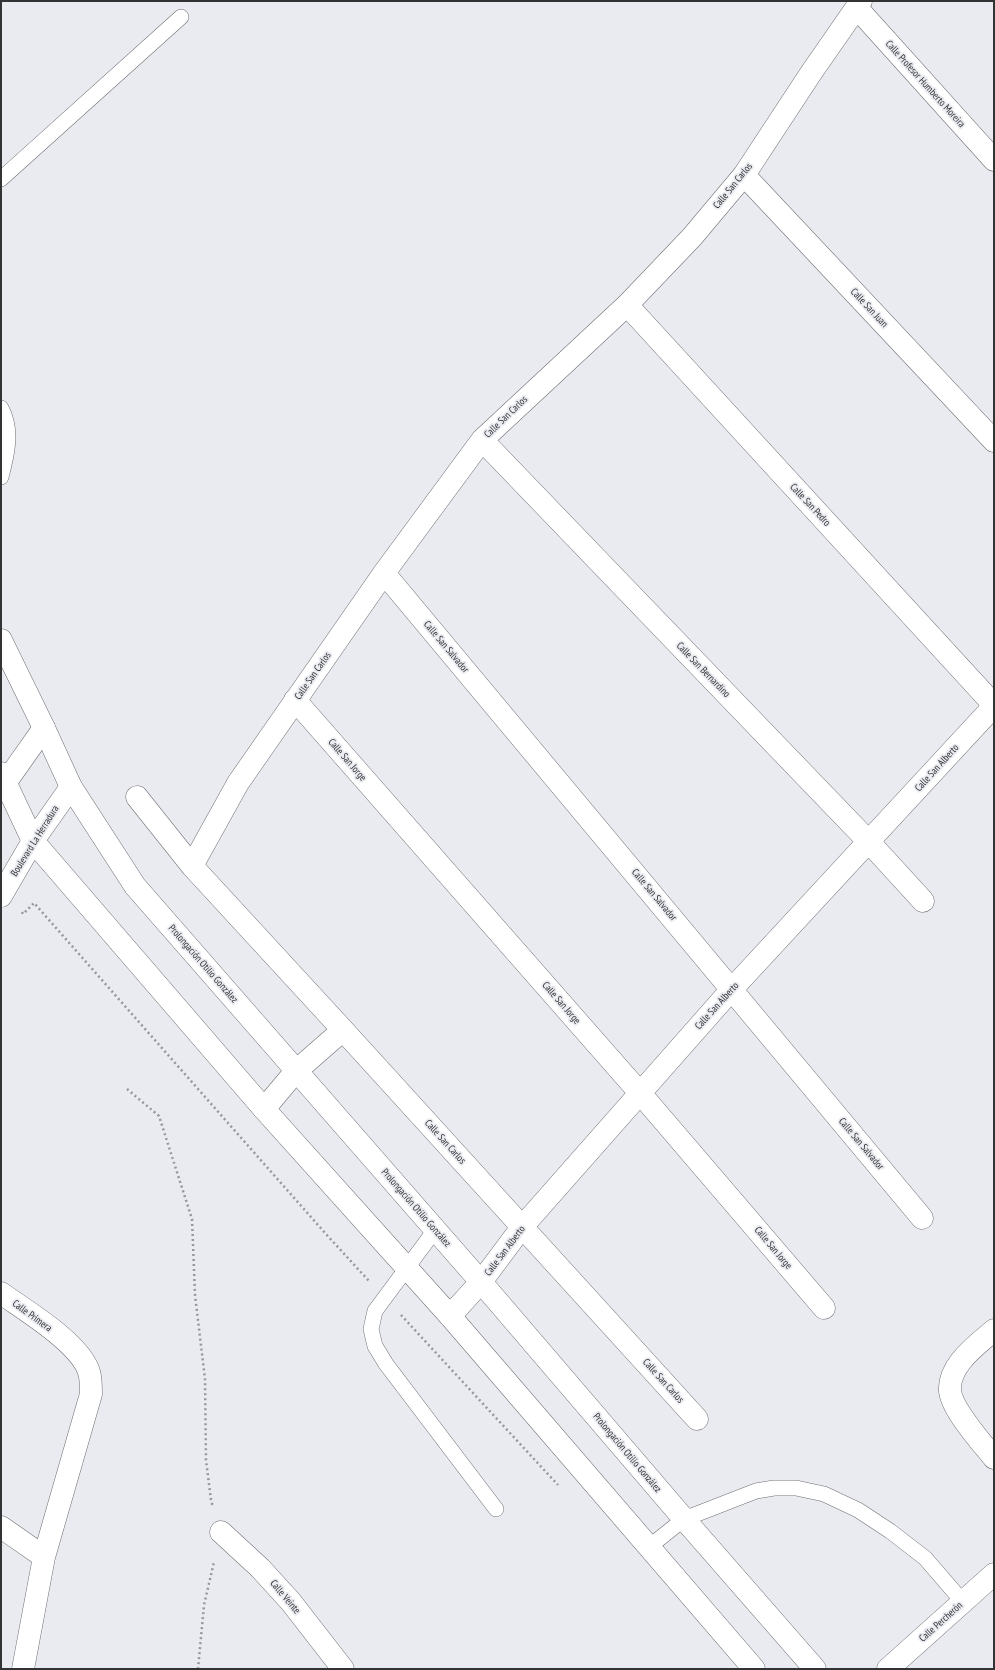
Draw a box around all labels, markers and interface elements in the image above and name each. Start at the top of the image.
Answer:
street label: Calle Profesor Humberto Moreira [883,38,967,130]
street label: Calle San Carlos [711,161,755,211]
street label: Calle San Juan [848,286,890,330]
street label: Calle San Carlos [482,393,530,441]
street label: Calle San Pedro [787,481,833,529]
street label: Calle San Salvador [421,619,471,675]
street label: Calle San Bernardino [674,640,732,700]
street label: Calle San Carlos [292,650,334,702]
street label: Calle San Jorge [325,736,369,784]
street label: Calle San Alberto [913,742,961,794]
street label: Boulevard La Herradura [8,803,62,879]
street label: Calle San Salvador [629,867,679,923]
street label: Prolongación Otilio González [166,922,240,1006]
street label: Calle San Jorge [539,979,583,1027]
street label: Calle San Alberto [693,980,741,1032]
street label: Calle San Salvador [836,1116,886,1172]
street label: Calle San Carlos [422,1117,468,1167]
street label: Prolongación Otilio González [379,1166,453,1250]
street label: Calle San Alberto [482,1224,528,1278]
street label: Calle San Jorge [752,1224,794,1272]
street label: Calle Primera [10,1298,54,1334]
street label: Calle San Carlos [640,1356,686,1406]
street label: Prolongación Otilio González [590,1411,664,1495]
street label: Calle Veinte [267,1577,303,1617]
street label: Calle Percherón [917,1599,965,1645]

